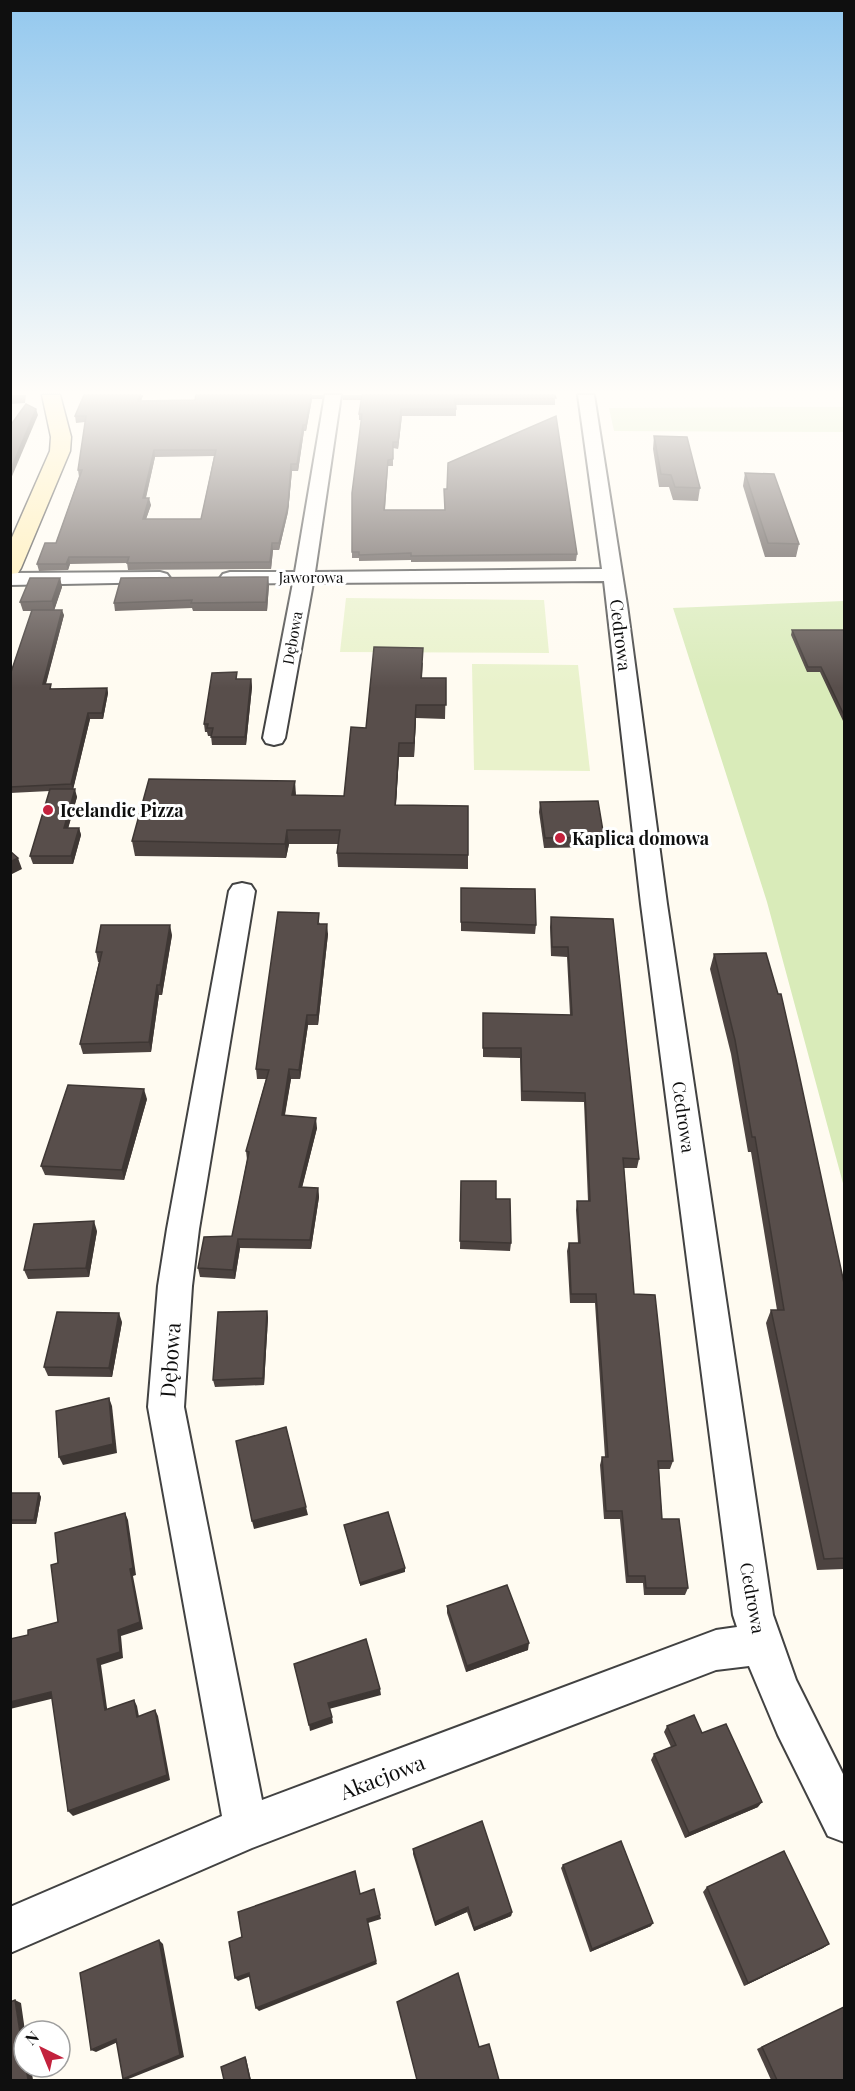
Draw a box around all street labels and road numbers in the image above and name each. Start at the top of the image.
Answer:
street label: Jaworowa [277,567,344,587]
street label: Cedrowa [605,598,637,672]
street label: Dębowa [277,609,307,666]
street label: Cedrowa [667,1080,701,1154]
street label: Dębowa [152,1321,186,1399]
street label: Cedrowa [735,1560,771,1636]
street label: Akacjowa [335,1747,429,1805]

